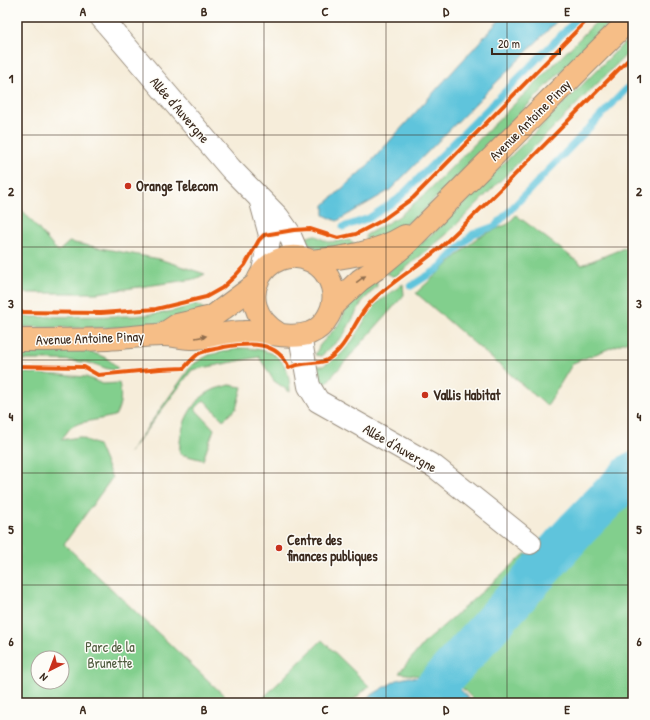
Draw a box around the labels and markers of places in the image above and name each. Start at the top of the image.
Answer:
place label: Orange Telecom [136,176,219,197]
marker: Orange Telecom [123,181,133,191]
place label: Vallis Habitat [433,385,501,404]
marker: Vallis Habitat [420,390,430,400]
place label: Centre des finances publiques [287,530,378,567]
marker: Centre des finances publiques [274,543,284,553]

